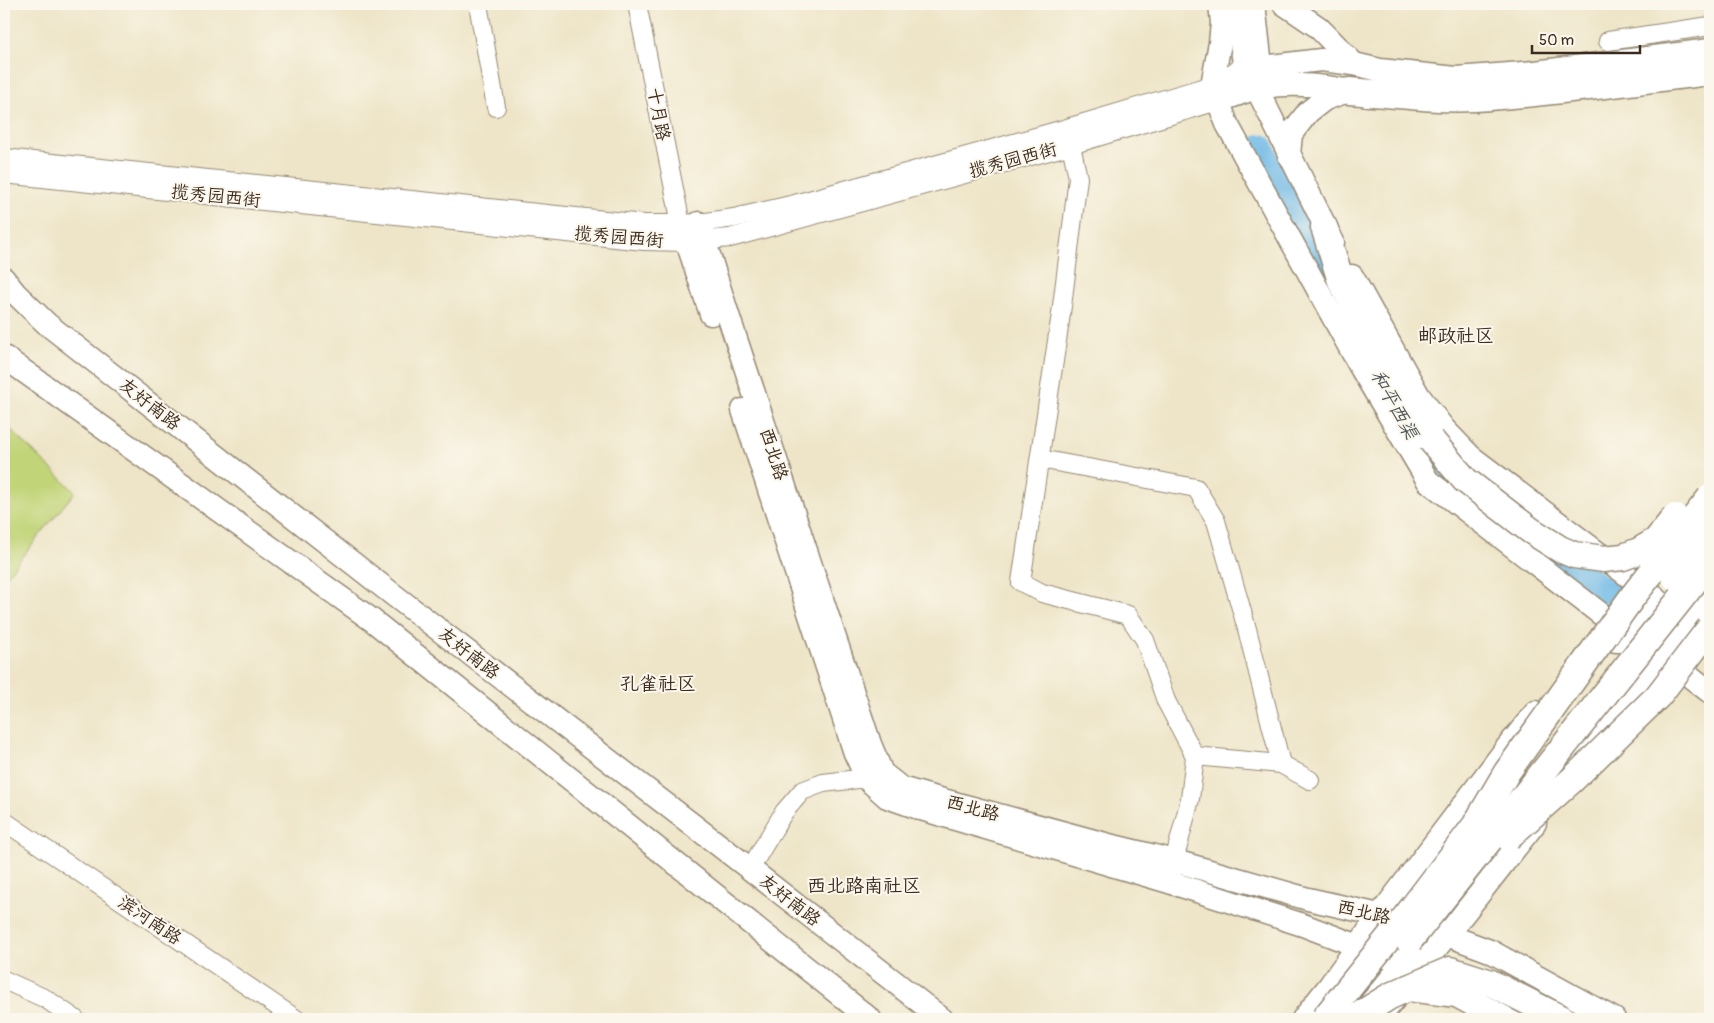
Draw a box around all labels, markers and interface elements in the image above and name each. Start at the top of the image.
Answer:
scale bar [1532,22,1639,54]
text: 50 m [1539,31,1574,50]
street label: 十月路 [642,85,675,143]
street label: 揽秀园西街 [967,138,1060,183]
street label: 揽秀园西街 [170,180,262,213]
street label: 揽秀园西街 [573,222,665,253]
district label: 邮政社区 [1418,324,1494,348]
water label: 和平西渠 [1365,365,1424,445]
street label: 友好南路 [114,373,185,436]
street label: 西北路 [754,425,793,483]
street label: 友好南路 [433,622,504,685]
district label: 孔雀社区 [620,672,696,696]
street label: 西北路 [944,790,1002,827]
street label: 友好南路 [754,869,825,932]
district label: 西北路南社区 [807,874,921,898]
street label: 滨河南路 [113,891,186,950]
street label: 西北路 [1335,895,1393,930]

